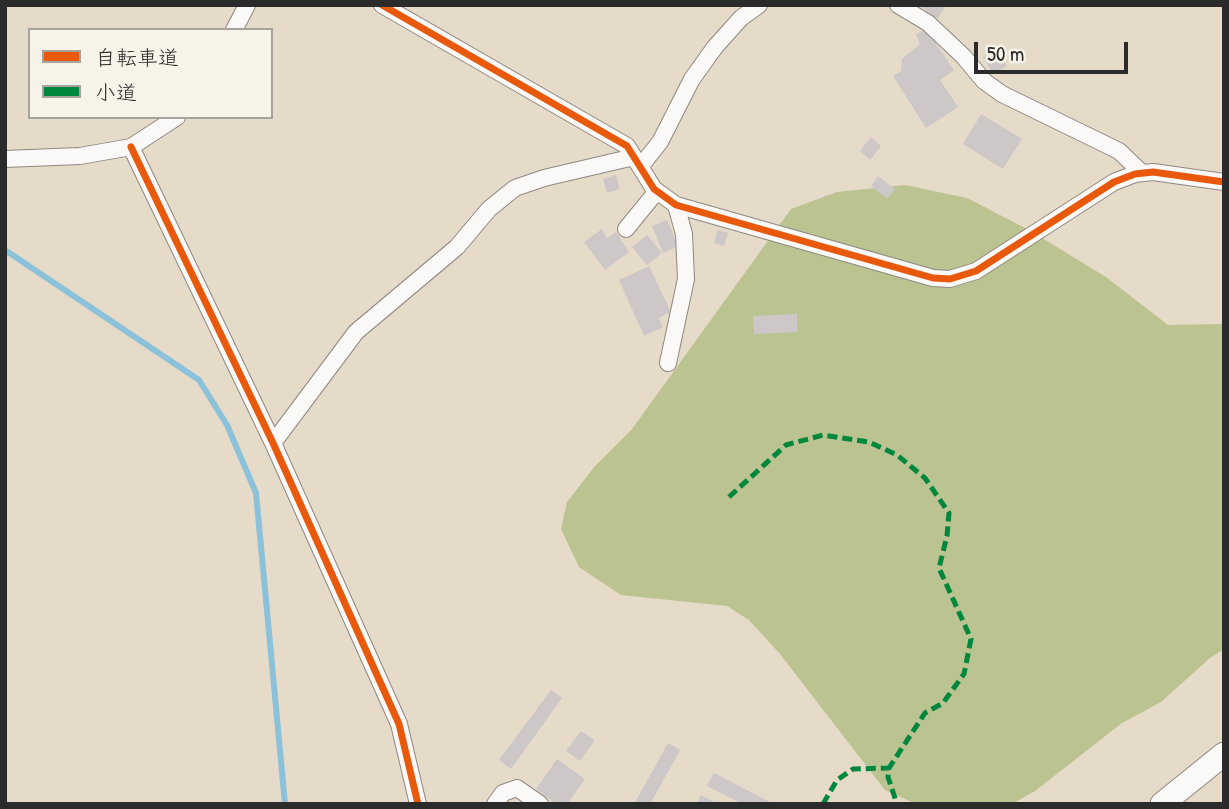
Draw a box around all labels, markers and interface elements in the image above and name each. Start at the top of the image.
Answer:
legend [28,28,273,119]
scale bar [977,28,1131,72]
text: 50 m [987,39,1024,68]
text: 自転車道 [95,43,179,72]
text: 小道 [95,78,137,107]

